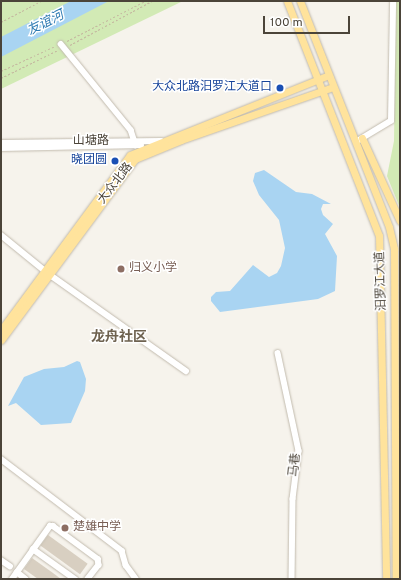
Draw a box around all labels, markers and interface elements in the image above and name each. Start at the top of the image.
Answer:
water label: 友谊河 [25,8,67,40]
scale bar [265,8,352,34]
text: 100 m [270,15,303,31]
place label: 大众北路汨罗江大道口 [152,81,272,95]
marker: 大众北路汨罗江大道口 [275,83,285,93]
street label: 山塘路 [73,135,109,149]
place label: 晓团圆 [71,154,107,168]
marker: 晓团圆 [110,156,120,166]
street label: 大众北路 [96,161,136,207]
street label: 汨罗江大道 [374,251,390,311]
place label: 归义小学 [129,262,177,276]
marker: 归义小学 [116,264,126,274]
district label: 龙舟社区 [91,330,147,346]
street label: 马巷 [288,452,304,478]
place label: 楚雄中学 [73,521,121,535]
marker: 楚雄中学 [60,523,70,533]

